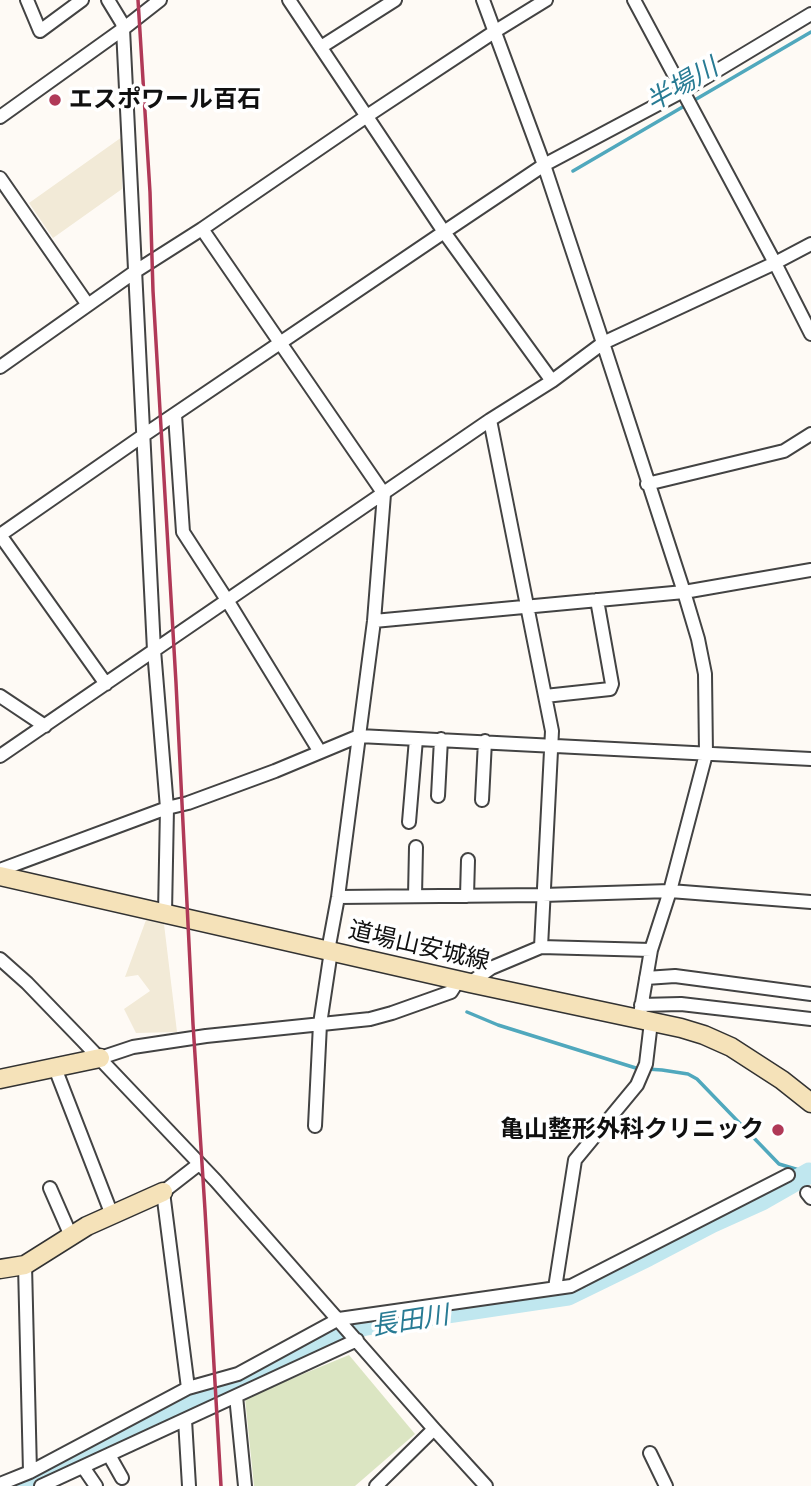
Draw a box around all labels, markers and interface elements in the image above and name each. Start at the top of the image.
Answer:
water label: 半場川 [640,52,724,118]
place label: エスポワール百石 [69,86,261,114]
marker: エスポワール百石 [47,92,63,108]
street label: 道場山安城線 [346,916,492,976]
place label: 亀山整形外科クリニック [500,1116,764,1144]
marker: 亀山整形外科クリニック [770,1122,786,1138]
water label: 長田川 [369,1299,451,1343]

